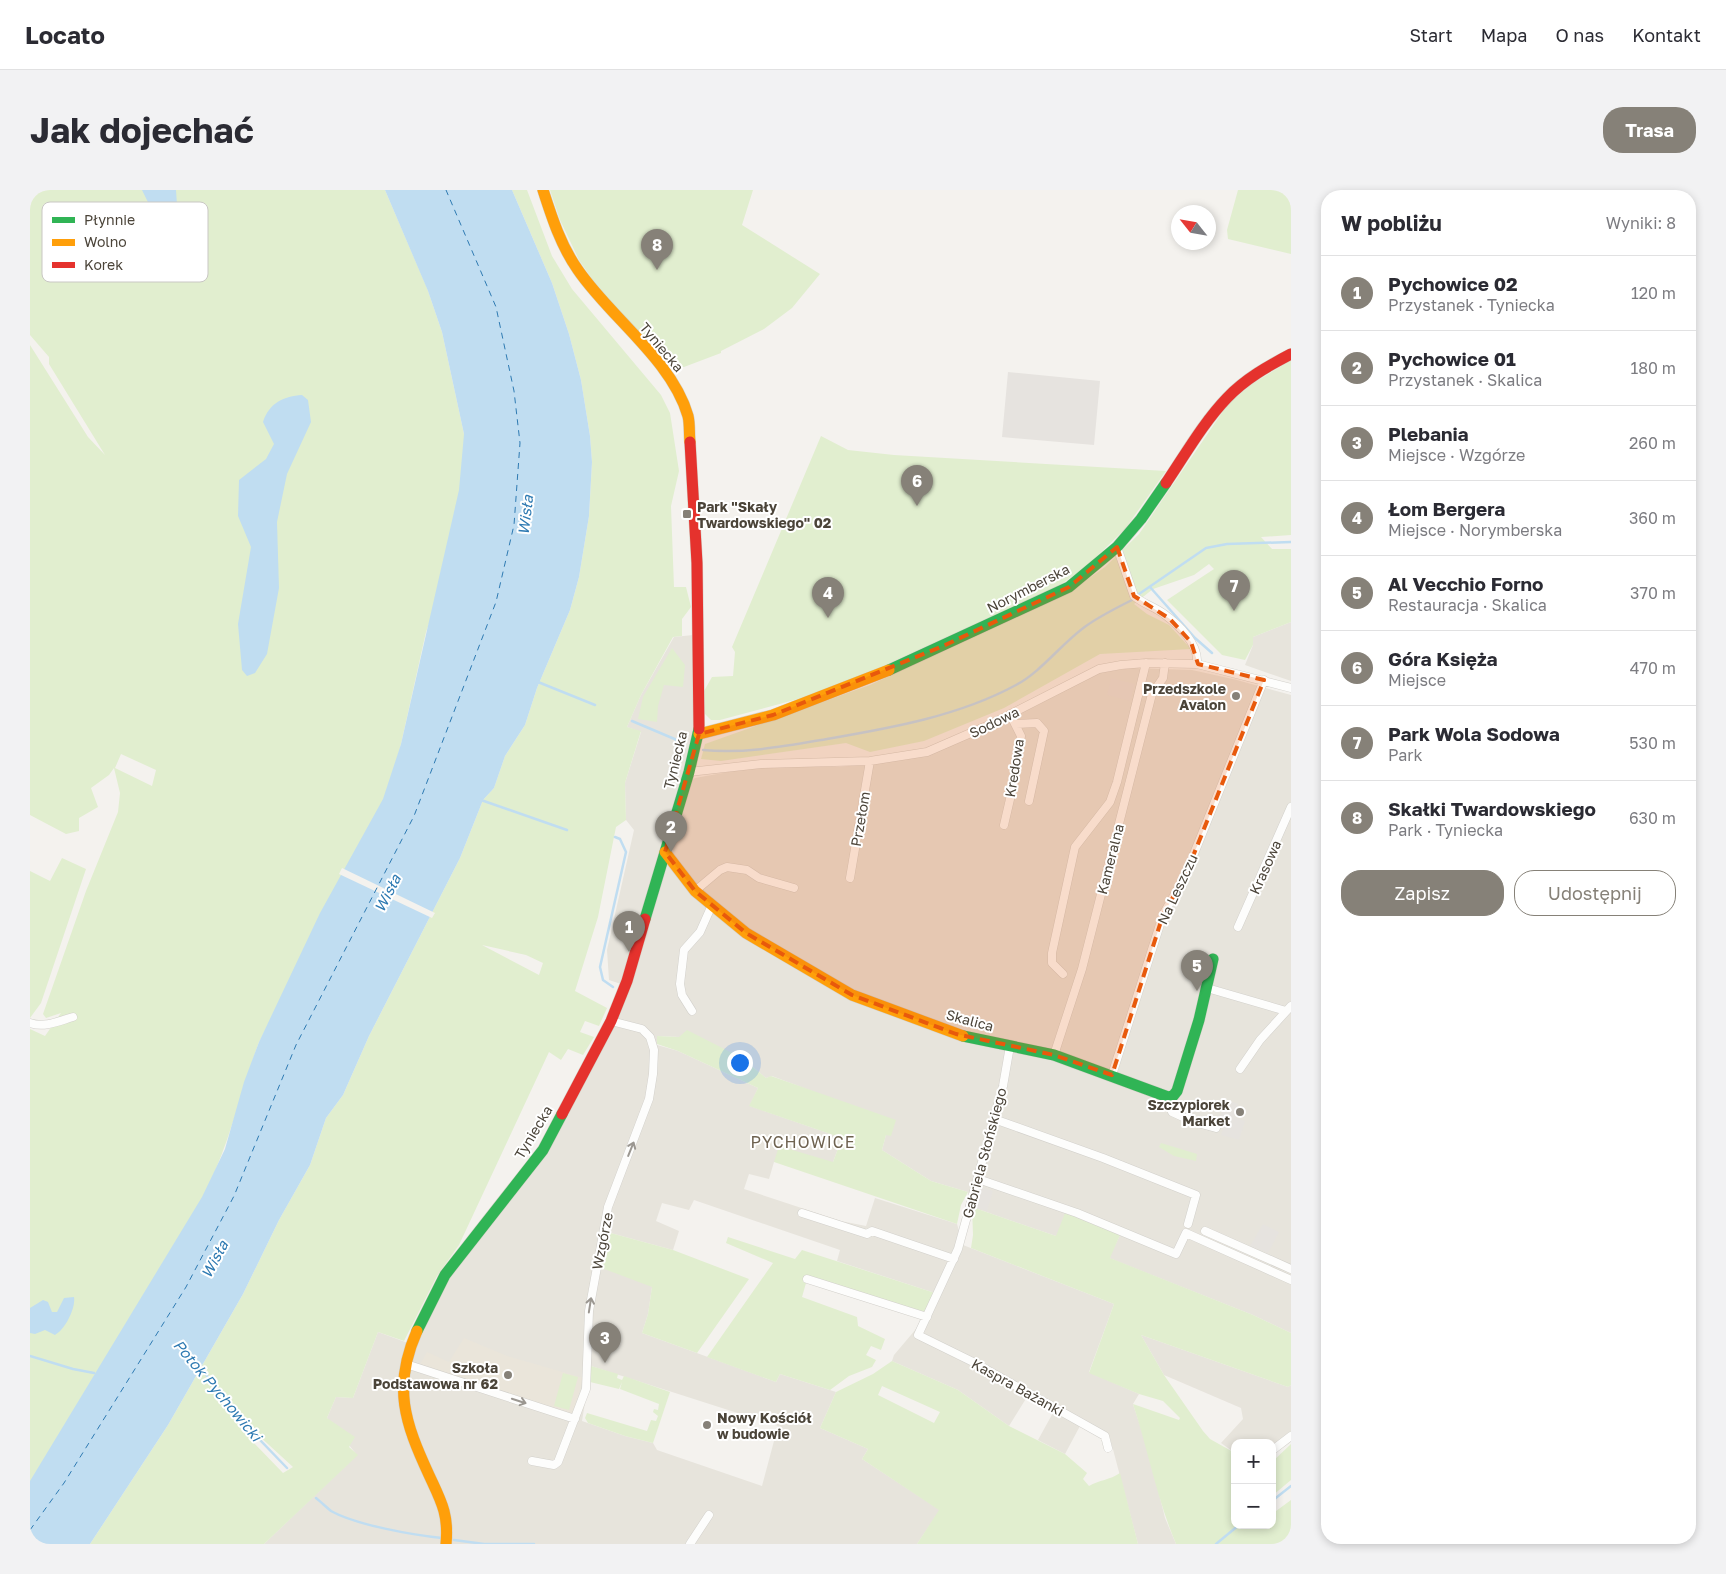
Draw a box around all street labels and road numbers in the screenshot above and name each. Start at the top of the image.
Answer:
street label: Tyniecka [636,319,688,375]
street label: Norymberska [984,560,1072,616]
street label: Sodowa [966,703,1022,741]
street label: Tyniecka [660,729,690,791]
street label: Kredowa [1001,738,1027,798]
street label: Przełom [847,790,873,848]
street label: Kameralna [1093,822,1127,896]
street label: Krasowa [1246,837,1284,897]
street label: Na Leszczu [1153,851,1201,927]
street label: Skalica [944,1006,996,1034]
street label: Gabriela Słońskiego [958,1086,1010,1220]
street label: Tyniecka [510,1102,556,1162]
street label: Wzgórze [588,1211,616,1271]
street label: Kaspra Bażanki [969,1355,1067,1419]

